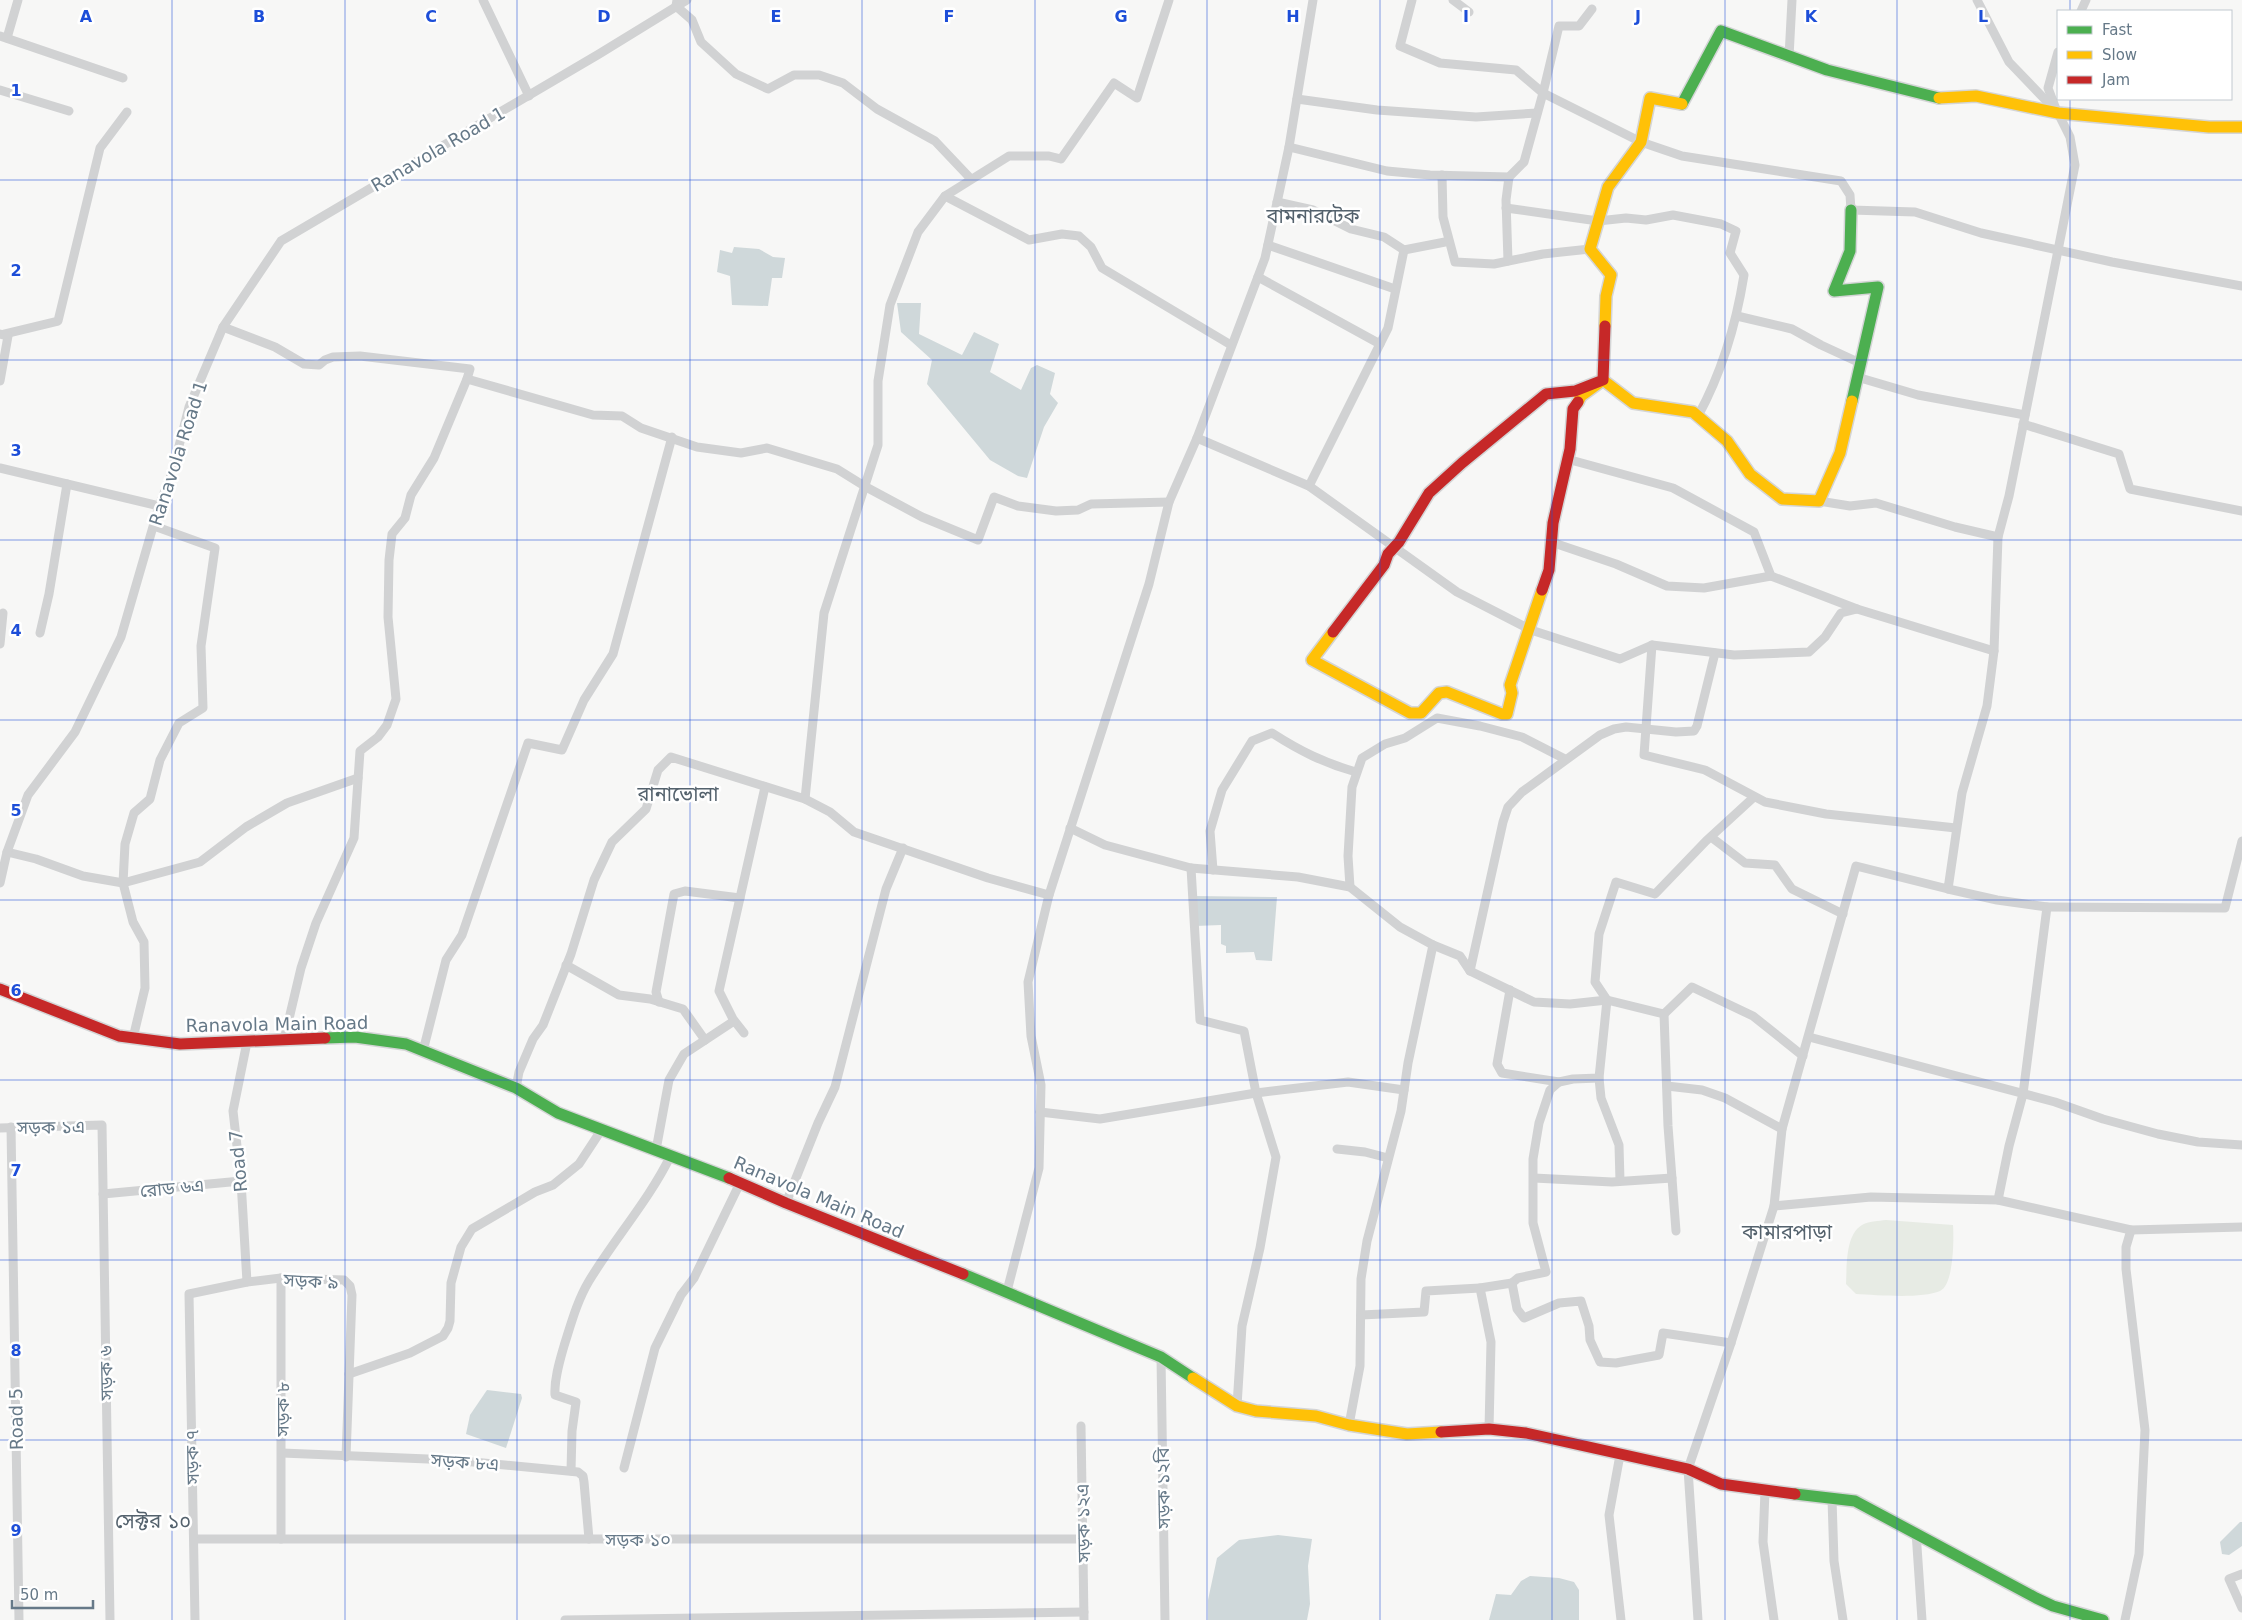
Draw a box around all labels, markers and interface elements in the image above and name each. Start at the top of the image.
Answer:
text: A [80,7,93,26]
text: B [253,7,265,26]
text: C [425,7,437,26]
text: D [597,7,611,26]
text: E [771,7,781,26]
text: F [944,7,954,26]
text: G [1114,7,1128,26]
text: H [1286,7,1300,26]
text: I [1463,7,1469,26]
text: J [1634,7,1641,26]
text: K [1805,7,1818,26]
text: L [1978,7,1988,26]
legend [2057,10,2232,100]
text: Fast [2102,21,2132,39]
text: Slow [2102,46,2137,64]
text: Jam [2101,71,2130,89]
text: 1 [10,81,22,100]
street label: Ranavola Road 1 [367,102,509,196]
district label: বামনারটেক [1265,204,1360,228]
text: 2 [10,261,22,280]
street label: Ranavola Road 1 [145,378,211,528]
text: 3 [10,441,22,460]
text: 4 [10,621,22,640]
district label: রানাভোলা [636,782,719,806]
text: 5 [10,801,22,820]
text: 6 [10,981,22,1000]
street label: Ranavola Main Road [185,1012,369,1036]
street label: সড়ক ১এ [16,1116,85,1138]
street label: Road 7 [225,1129,251,1193]
street label: Ranavola Main Road [731,1152,907,1242]
text: 7 [10,1161,22,1180]
street label: রোড ৬এ [139,1175,205,1201]
district label: কামারপাড়া [1741,1220,1833,1244]
street label: সড়ক ৯ [282,1269,339,1293]
text: 8 [10,1341,22,1360]
street label: সড়ক ৬ [95,1345,117,1402]
street label: সড়ক ৮ [272,1381,293,1437]
street label: Road 5 [5,1388,27,1450]
street label: সড়ক ৭ [181,1429,203,1486]
street label: সড়ক ১২বি [1152,1447,1174,1530]
street label: সড়ক ৮এ [429,1449,500,1475]
street label: সড়ক ১২এ [1072,1483,1094,1564]
district label: সেক্টর ১০ [115,1509,191,1533]
text: 9 [10,1521,22,1540]
street label: সড়ক ১০ [604,1529,671,1550]
scale bar [12,1578,94,1610]
text: 50 m [20,1586,58,1604]

